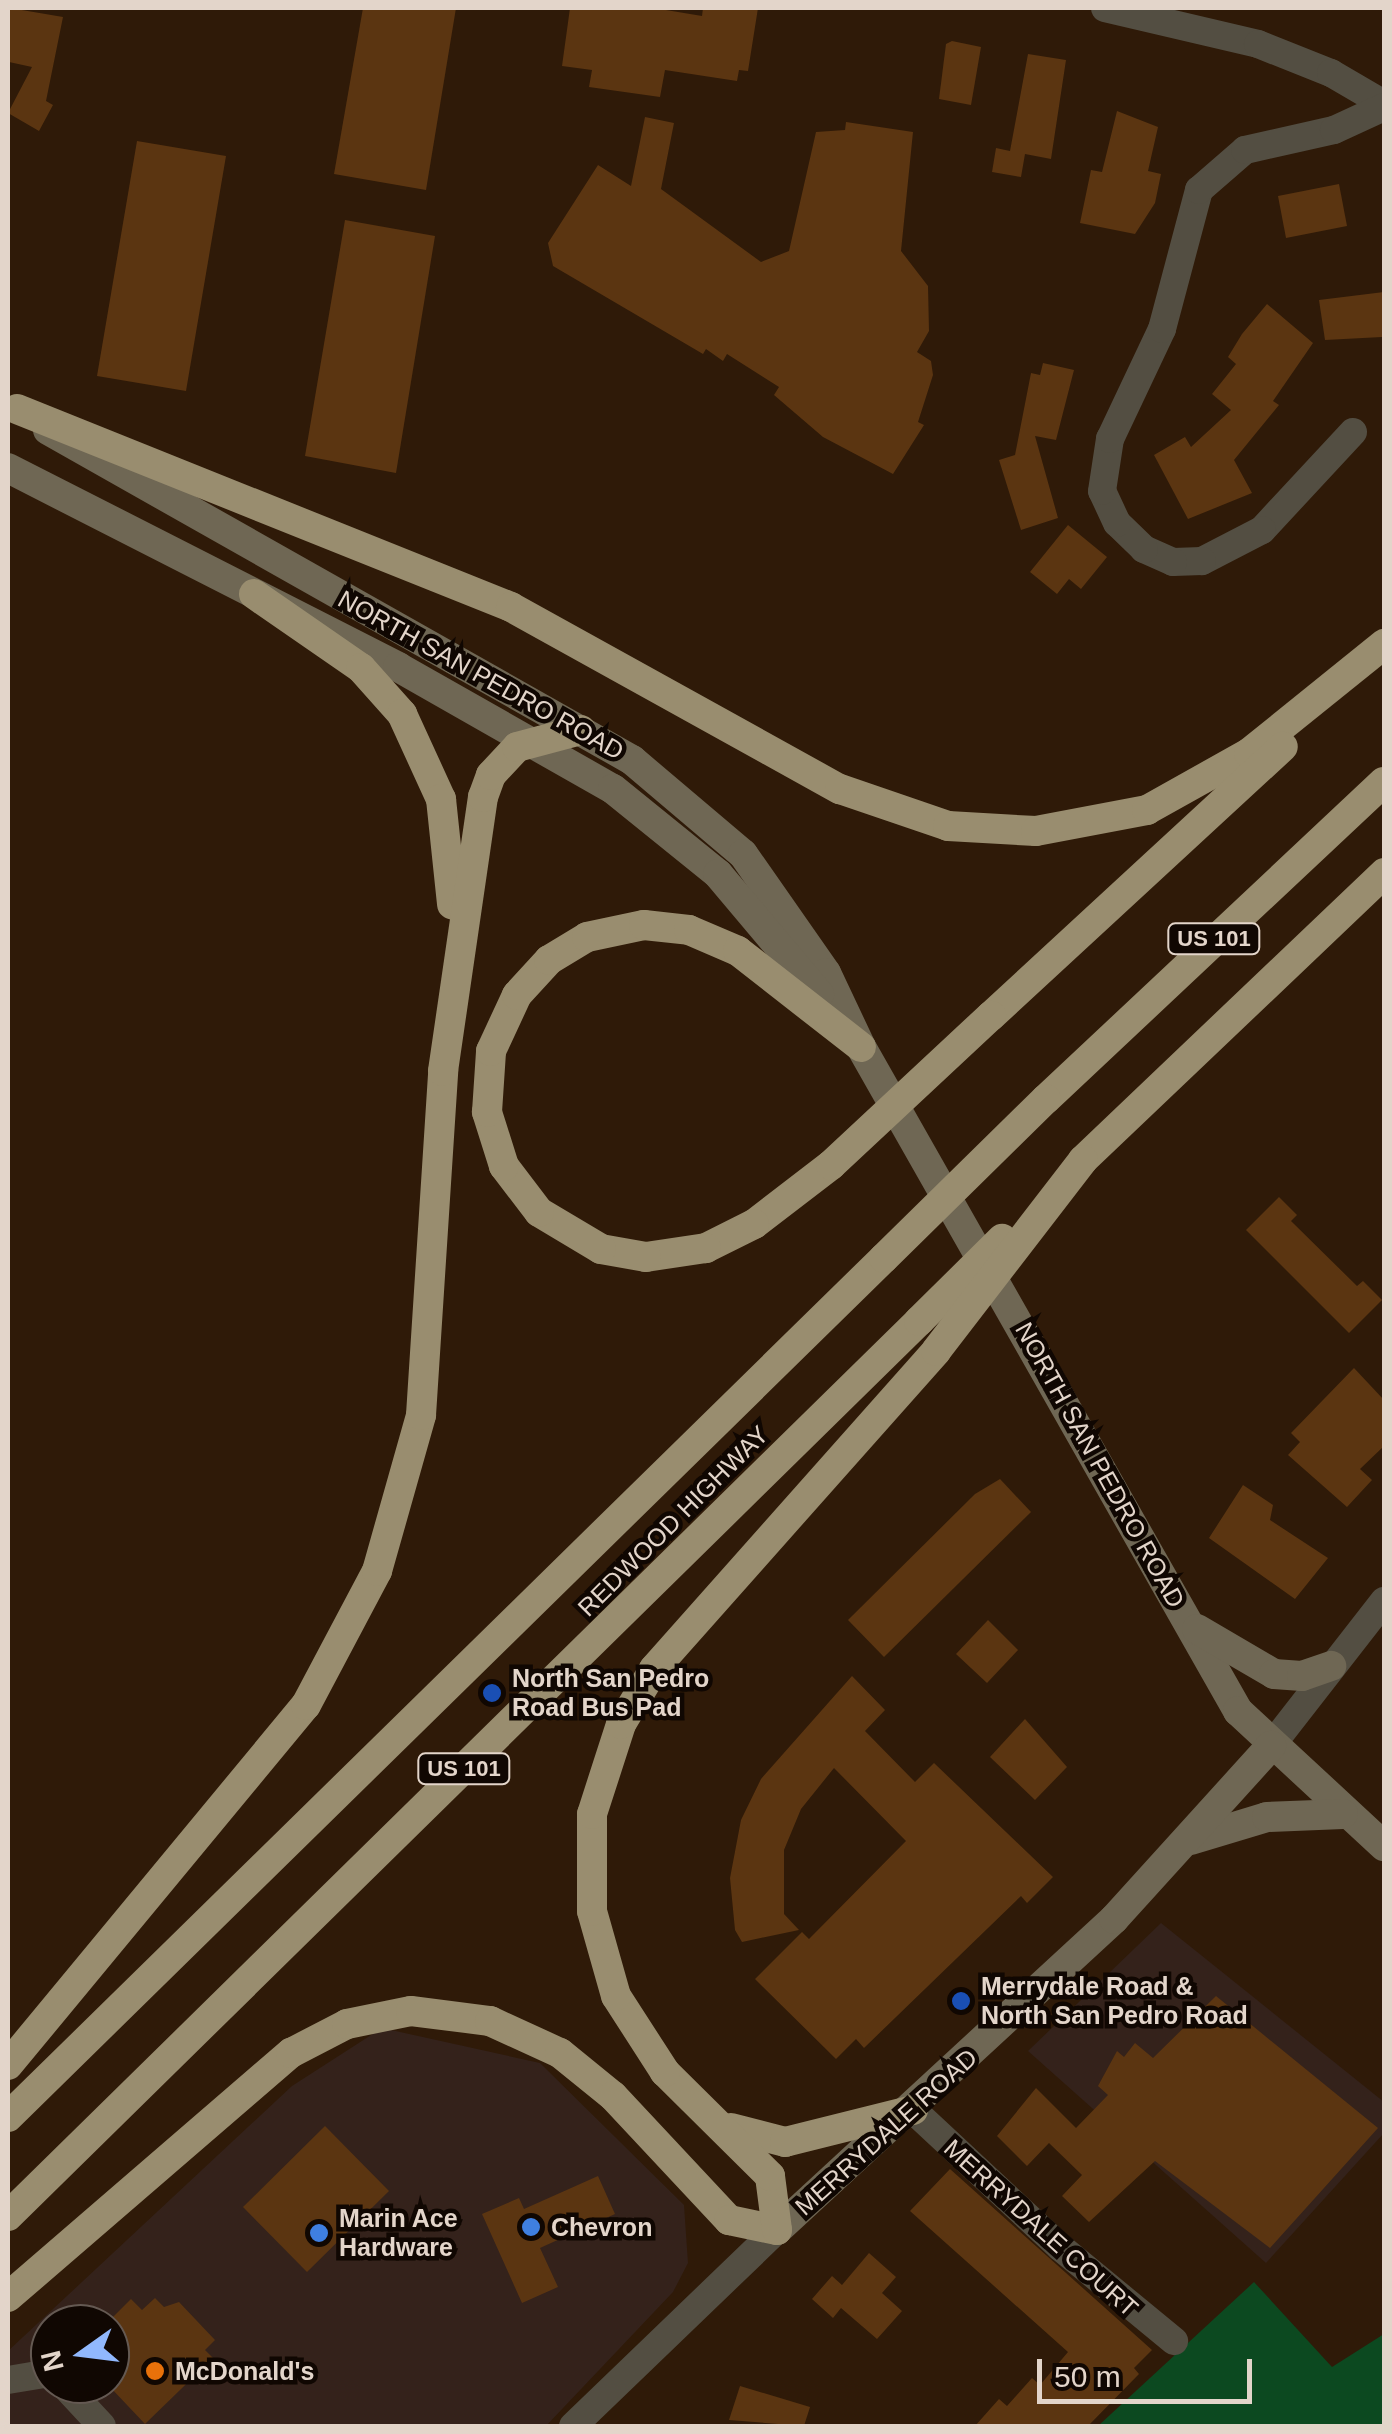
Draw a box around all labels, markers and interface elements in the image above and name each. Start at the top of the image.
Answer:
street label: NORTH SAN PEDRO ROAD [333,584,629,766]
road number: US 101 [1166,922,1262,956]
street label: NORTH SAN PEDRO ROAD [1009,1317,1191,1613]
street label: REDWOOD HIGHWAY [572,1420,774,1622]
place label: North San Pedro Road Bus Pad [512,1664,709,1723]
marker: North San Pedro Road Bus Pad [481,1682,503,1704]
road number: US 101 [416,1752,512,1786]
place label: Merrydale Road & North San Pedro Road [981,1972,1248,2031]
marker: Merrydale Road & North San Pedro Road [950,1990,972,2012]
street label: MERRYDALE ROAD [789,2042,983,2222]
street label: MERRYDALE COURT [938,2133,1144,2323]
place label: Marin Ace Hardware [339,2204,458,2263]
place label: Chevron [551,2212,652,2242]
marker: Chevron [520,2216,542,2238]
marker: Marin Ace Hardware [308,2222,330,2244]
north arrow [30,2304,130,2404]
scale bar [1042,2339,1257,2401]
text: N [35,2347,70,2374]
place label: McDonald's [175,2356,314,2386]
marker: McDonald's [144,2360,166,2382]
text: 50 m [1054,2360,1121,2393]

